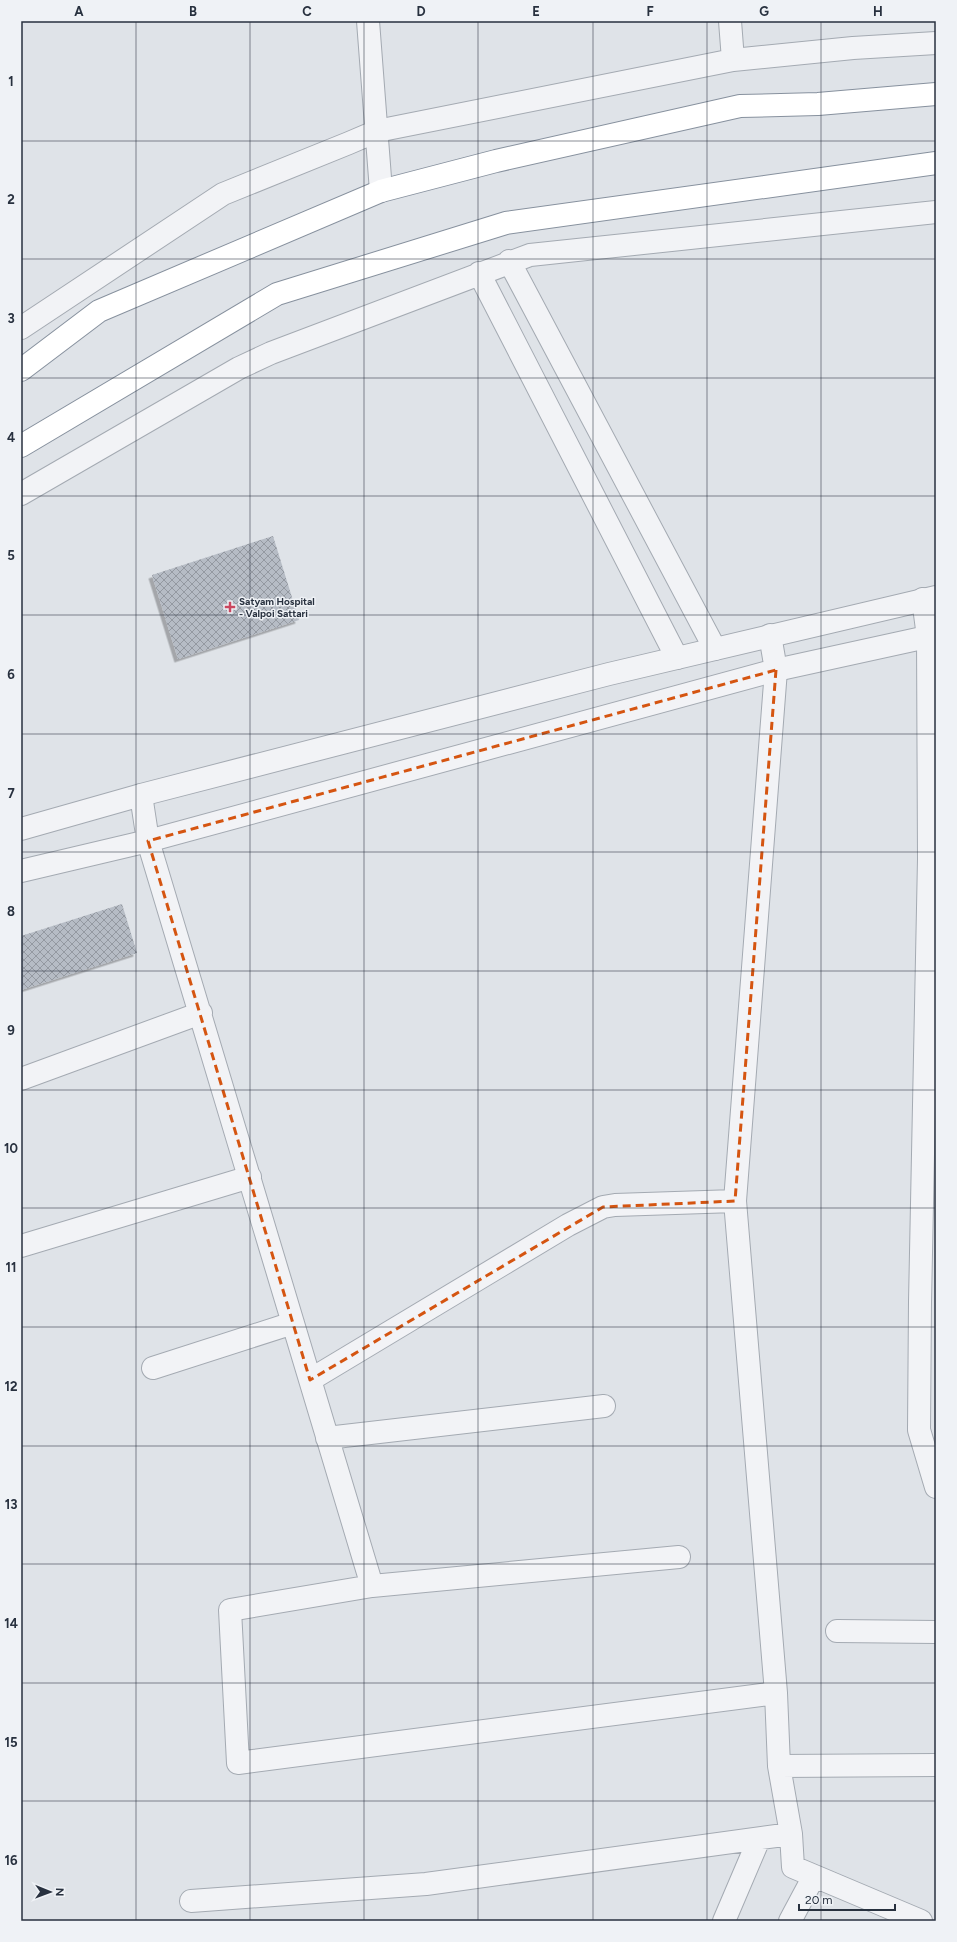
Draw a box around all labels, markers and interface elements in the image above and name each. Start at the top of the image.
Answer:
text: A [74,4,84,19]
text: B [189,4,197,19]
text: C [302,4,312,19]
text: D [416,4,426,19]
text: E [532,4,540,19]
text: F [646,4,654,19]
text: G [759,4,769,19]
text: H [873,4,883,19]
text: 1 [8,74,14,89]
text: 2 [7,192,15,207]
text: 3 [7,311,15,326]
text: 4 [7,430,15,445]
text: 5 [7,548,15,563]
place label: Satyam Hospital - Valpoi Sattari [239,595,315,620]
marker: Satyam Hospital - Valpoi Sattari [224,601,236,613]
text: 6 [7,667,15,682]
text: 7 [7,786,15,801]
text: 8 [7,904,15,919]
text: 9 [7,1023,15,1038]
text: 10 [4,1141,18,1156]
text: 11 [6,1260,16,1275]
text: 12 [4,1379,18,1394]
text: 13 [5,1497,17,1512]
text: 14 [4,1616,18,1631]
text: 15 [4,1735,18,1750]
text: 16 [4,1853,18,1868]
north arrow [30,1872,70,1912]
scale bar [799,1886,895,1912]
text: N [53,1888,66,1897]
text: 20 m [805,1893,833,1907]

